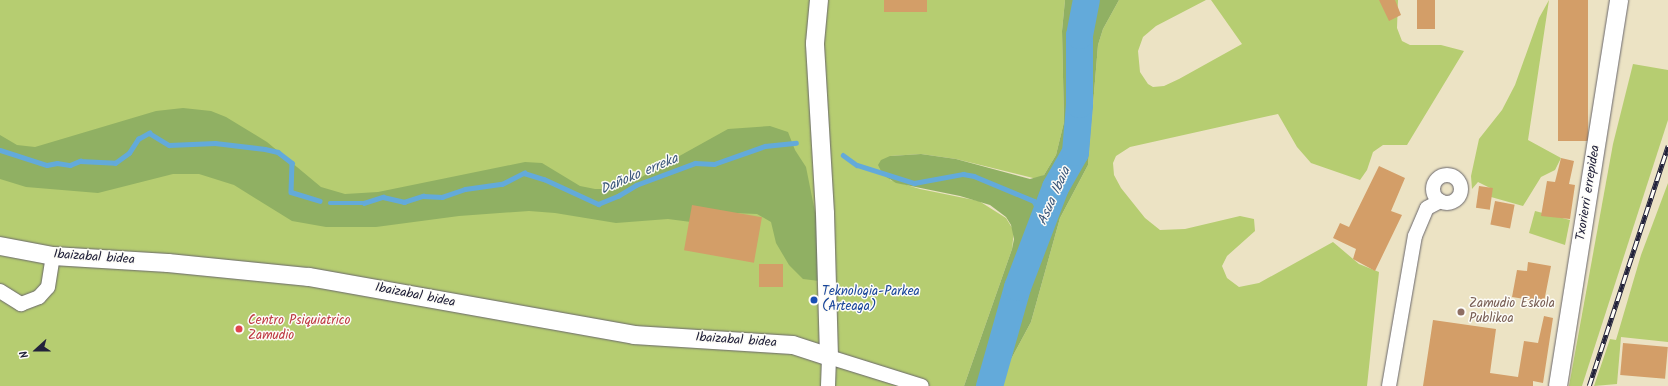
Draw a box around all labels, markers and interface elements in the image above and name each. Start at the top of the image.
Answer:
street label: Txorierri errepidea [1574,144,1604,242]
water label: Dañoko erreka [598,150,680,198]
water label: Asua Ibaia [1034,164,1074,228]
street label: Ibaizabal bidea [53,247,135,269]
street label: Ibaizabal bidea [373,281,457,311]
place label: Teknologia-Parkea (Arteaga) [822,285,920,316]
marker: Teknologia-Parkea (Arteaga) [809,295,819,305]
place label: Zamudio Eskola Publikoa [1469,297,1555,328]
marker: Zamudio Eskola Publikoa [1456,307,1466,317]
place label: Centro Psiquiatrico Zamudio [248,314,350,345]
marker: Centro Psiquiatrico Zamudio [233,323,245,335]
north arrow [16,330,56,370]
street label: Ibaizabal bidea [695,330,777,352]
text: N [15,348,34,361]

